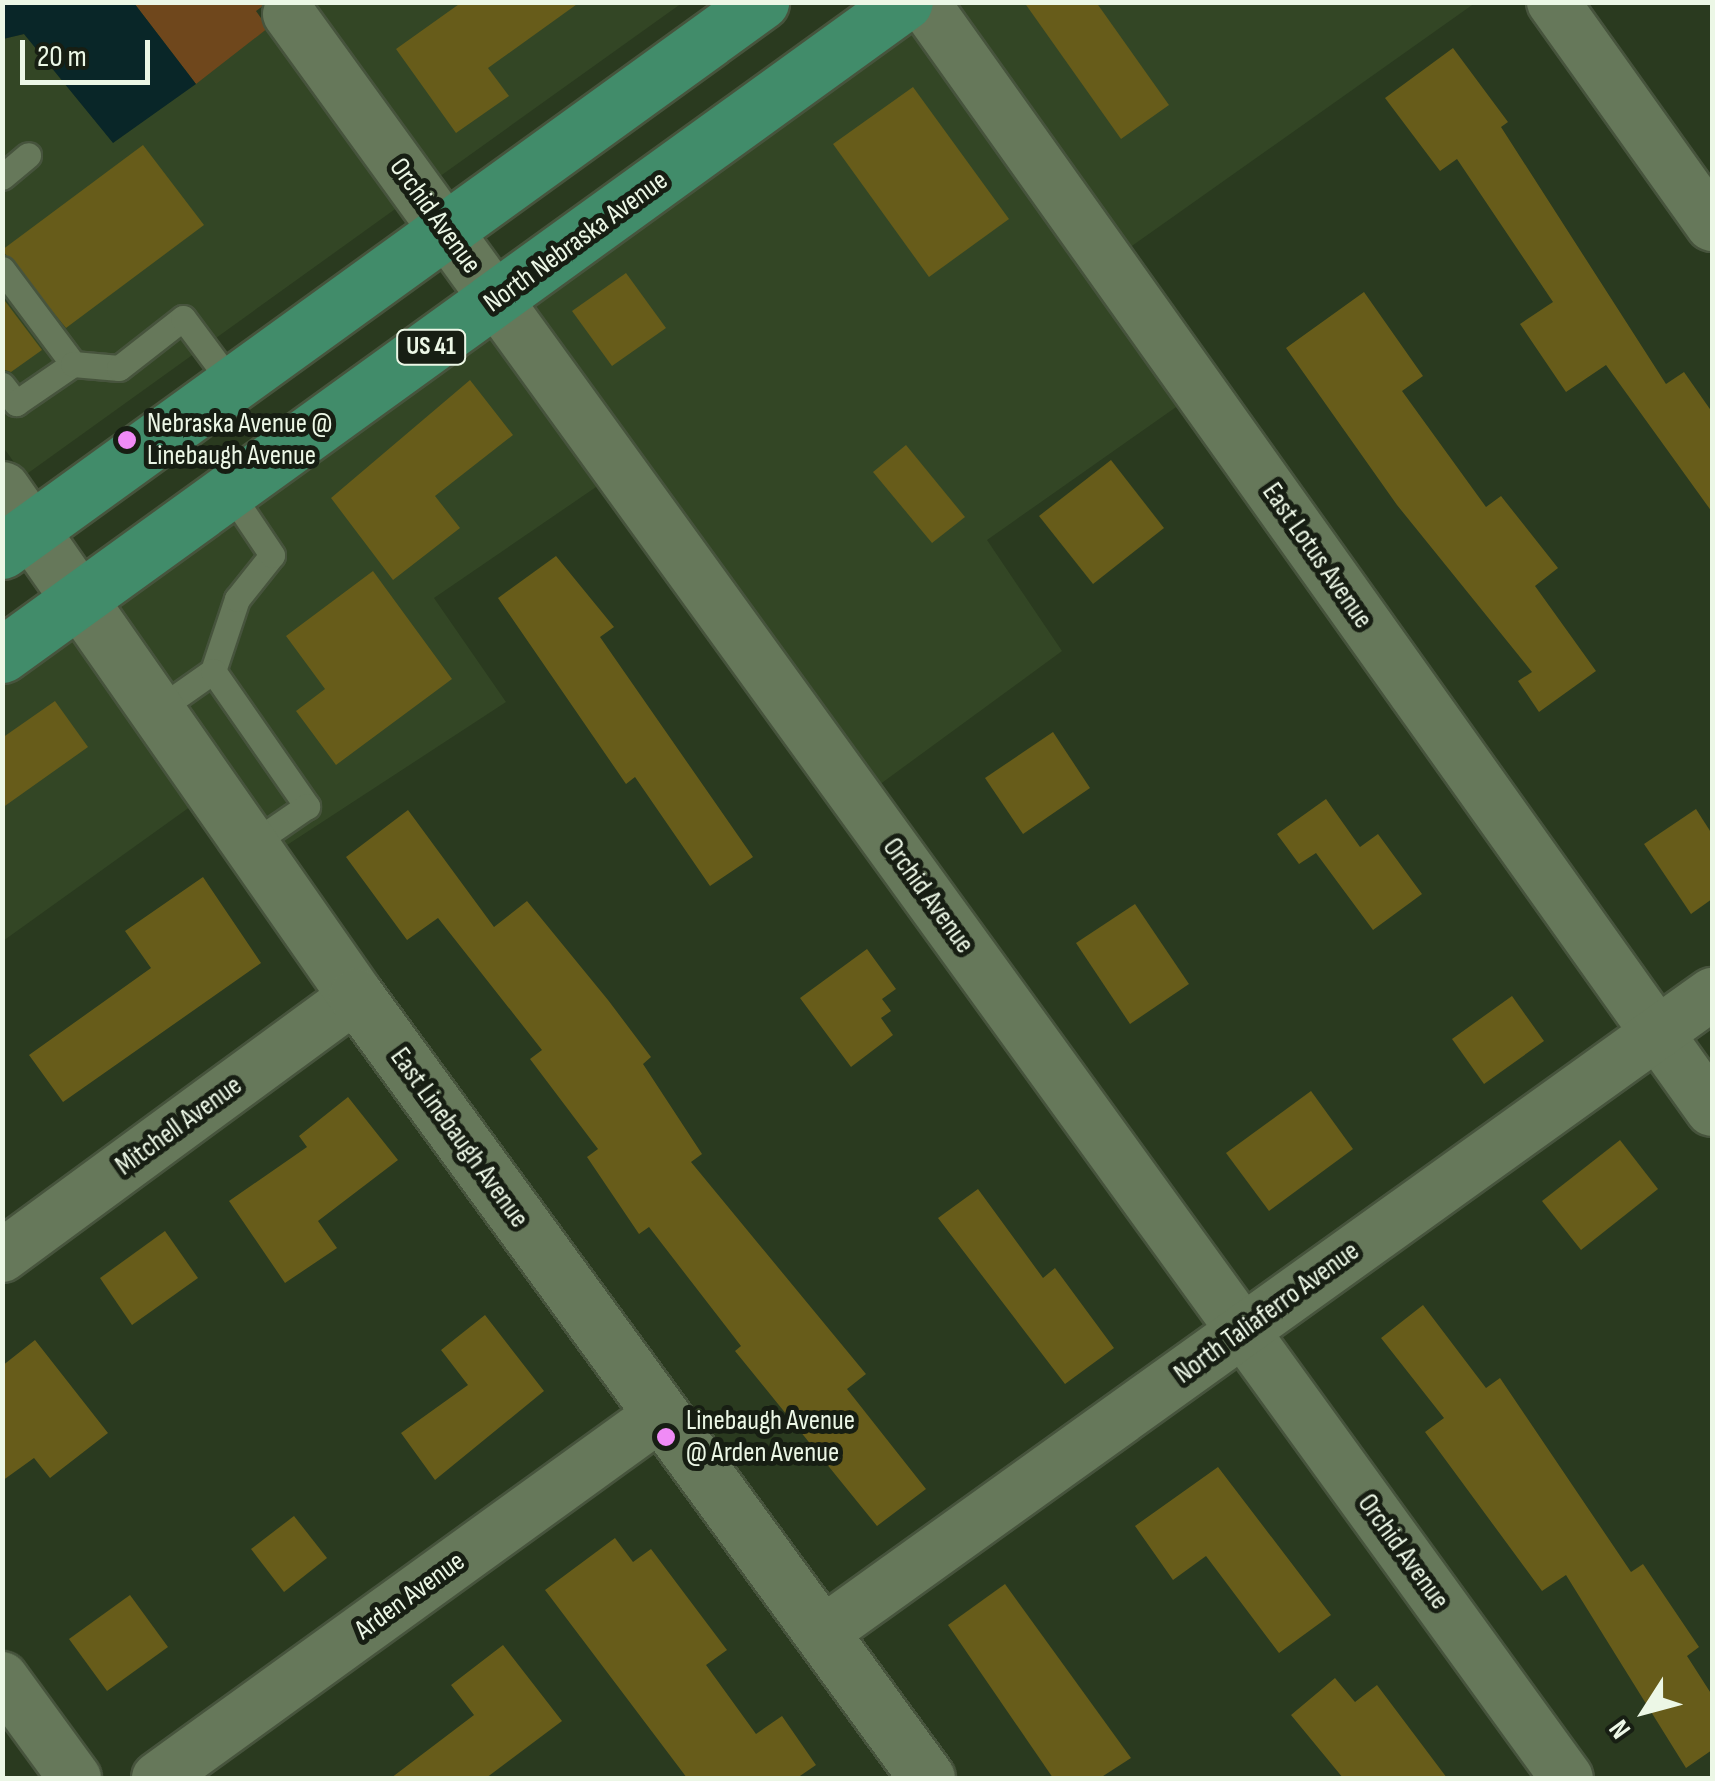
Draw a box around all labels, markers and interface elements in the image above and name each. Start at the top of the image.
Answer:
scale bar [25,20,155,82]
text: 20 m [37,39,87,75]
street label: Orchid Avenue [382,152,488,280]
street label: North Nebraska Avenue [477,164,675,320]
road number: US 41 [396,327,466,367]
place label: Nebraska Avenue @ Linebaugh Avenue [147,407,332,473]
marker: Nebraska Avenue @ Linebaugh Avenue [116,429,138,451]
street label: East Lotus Avenue [1255,477,1379,635]
street label: Orchid Avenue [875,832,981,960]
street label: East Linebaugh Avenue [383,1042,535,1234]
street label: Mitchell Avenue [109,1069,249,1183]
street label: North Taliaferro Avenue [1168,1235,1366,1391]
place label: Linebaugh Avenue @ Arden Avenue [686,1404,855,1470]
marker: Linebaugh Avenue @ Arden Avenue [655,1426,677,1448]
street label: Orchid Avenue [1350,1488,1456,1616]
street label: Arden Avenue [348,1545,472,1647]
north arrow [1595,1661,1695,1761]
text: N [1603,1713,1638,1745]

